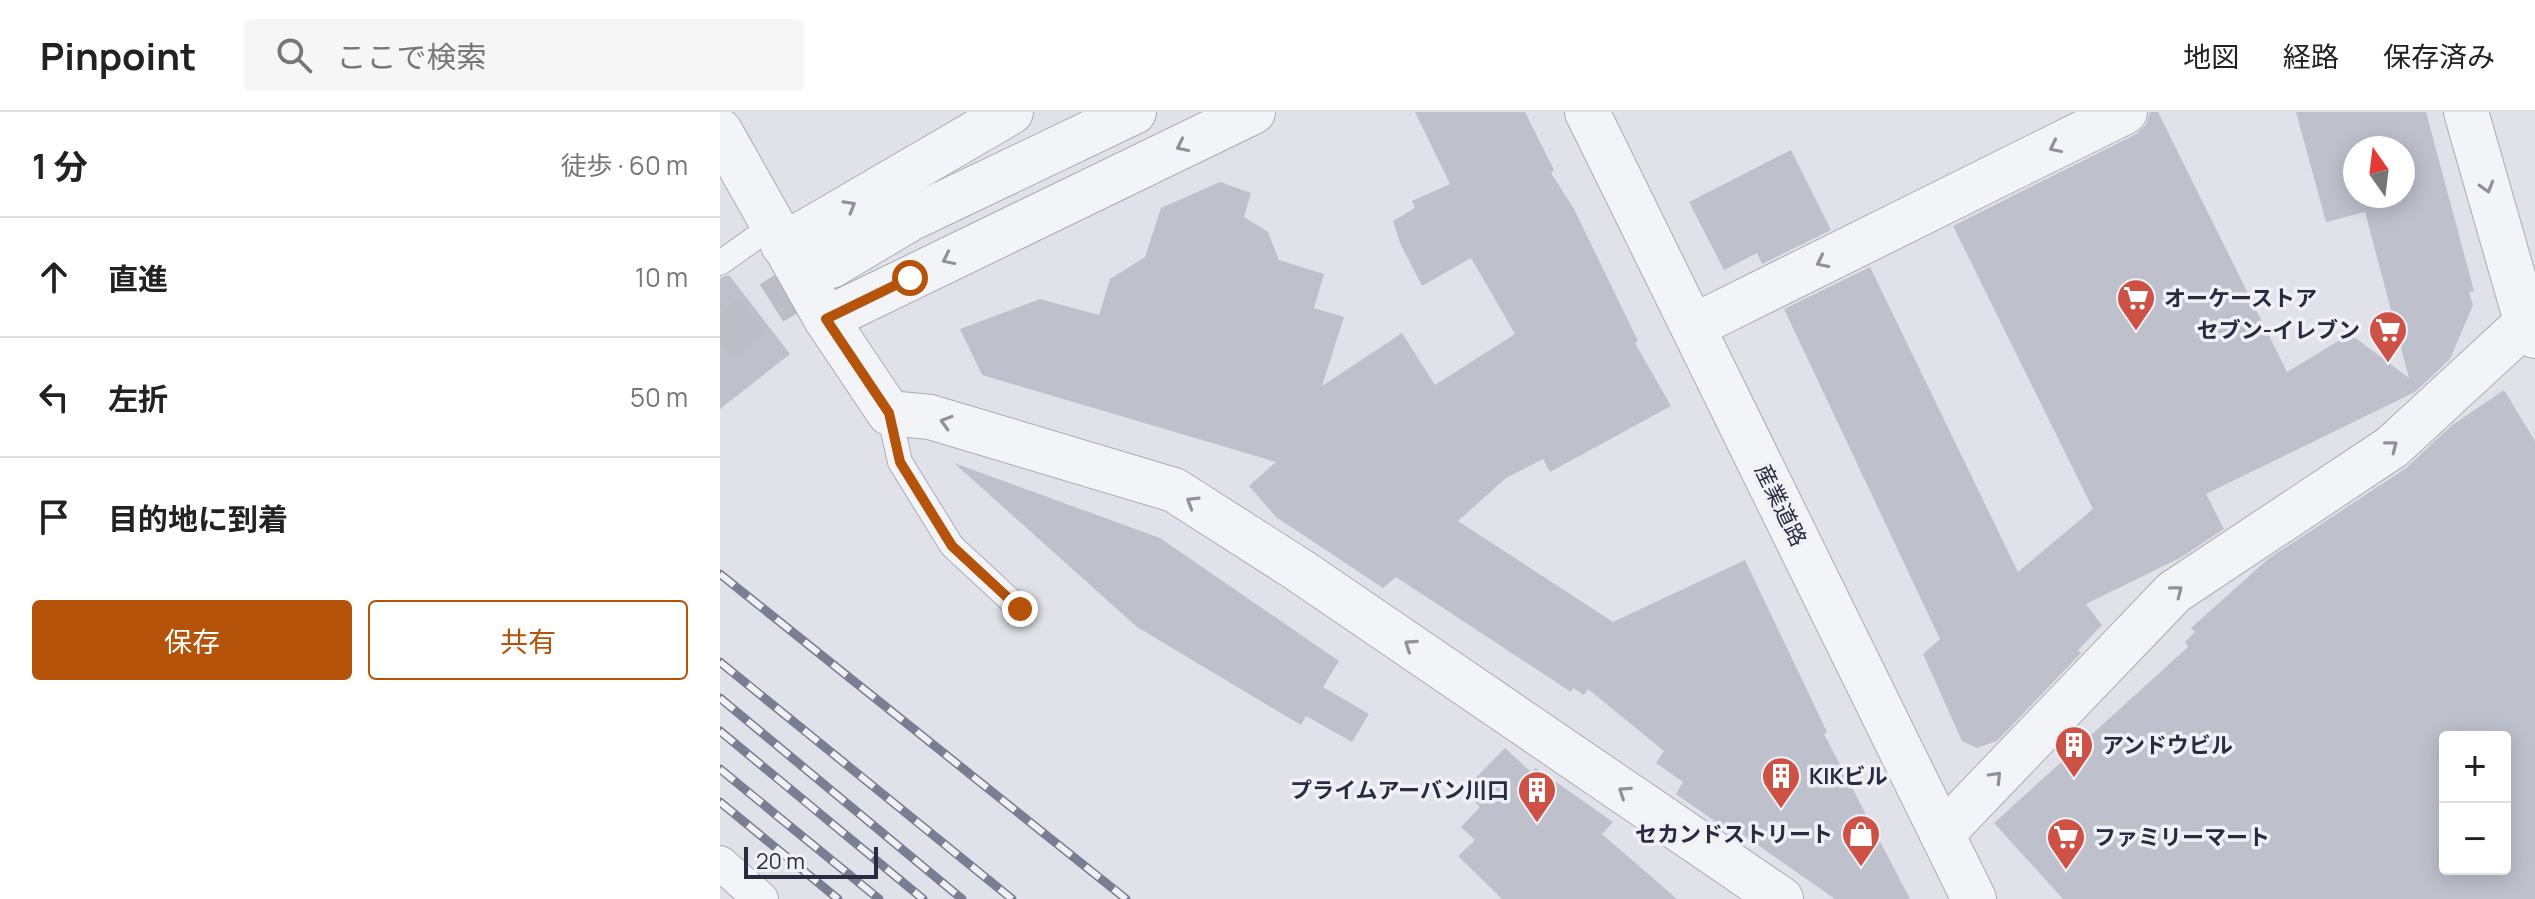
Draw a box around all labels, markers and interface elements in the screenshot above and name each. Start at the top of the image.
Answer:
search box [244,19,804,91]
text: Pinpoint [40,29,196,81]
icon: search [272,33,316,77]
text: ここで検索 [336,36,486,77]
text: 地図 [2183,37,2239,75]
text: 経路 [2283,37,2339,75]
text: 保存済み [2383,37,2495,75]
one-way arrow [1176,136,1191,152]
north arrow [2343,136,2415,208]
one-way arrow [2049,137,2064,152]
text: 1 分 [32,143,88,189]
text: 徒歩 · 60 m [560,147,688,183]
one-way arrow [2478,179,2494,193]
one-way arrow [842,200,856,216]
one-way arrow [942,249,957,265]
one-way arrow [1816,252,1831,268]
icon: ahead [32,255,76,299]
text: 直進 [108,258,168,299]
text: 10 m [635,259,688,295]
route start [892,260,928,296]
supermarket icon: オーケーストア [2115,277,2157,332]
place label: オーケーストア [2164,283,2317,313]
supermarket icon: セブン-イレブン [2367,309,2409,364]
place label: セブン-イレブン [2197,315,2360,345]
icon: left [32,375,76,419]
text: 左折 [108,378,168,419]
text: 50 m [630,379,688,415]
one-way arrow [940,415,953,431]
one-way arrow [2383,441,2398,455]
street label: 産業道路 [1748,459,1814,551]
icon: arrive [32,495,76,539]
one-way arrow [1187,497,1201,512]
text: 目的地に到着 [108,498,288,539]
one-way arrow [2168,587,2183,601]
route end [1002,591,1038,627]
button: 保存 [32,600,352,680]
button: 共有 [368,600,688,680]
one-way arrow [1404,640,1418,655]
building icon: アンドウビル [2053,724,2095,779]
place label: アンドウビル [2102,730,2233,760]
map controls [2439,731,2511,875]
button: + [2439,731,2511,803]
building icon: KIKビル [1760,755,1802,810]
place label: KIKビル [1809,761,1888,791]
building icon: プライムアーバン川口 [1516,769,1558,824]
one-way arrow [1986,772,2001,786]
place label: プライムアーバン川口 [1290,775,1509,805]
one-way arrow [1619,787,1633,802]
button: − [2439,803,2511,875]
shop icon: セカンドストリート [1840,813,1882,868]
supermarket icon: ファミリーマート [2045,816,2087,871]
place label: セカンドストリート [1635,819,1833,849]
place label: ファミリーマート [2094,822,2270,852]
scale bar [744,843,878,879]
text: 20 m [756,846,805,876]

